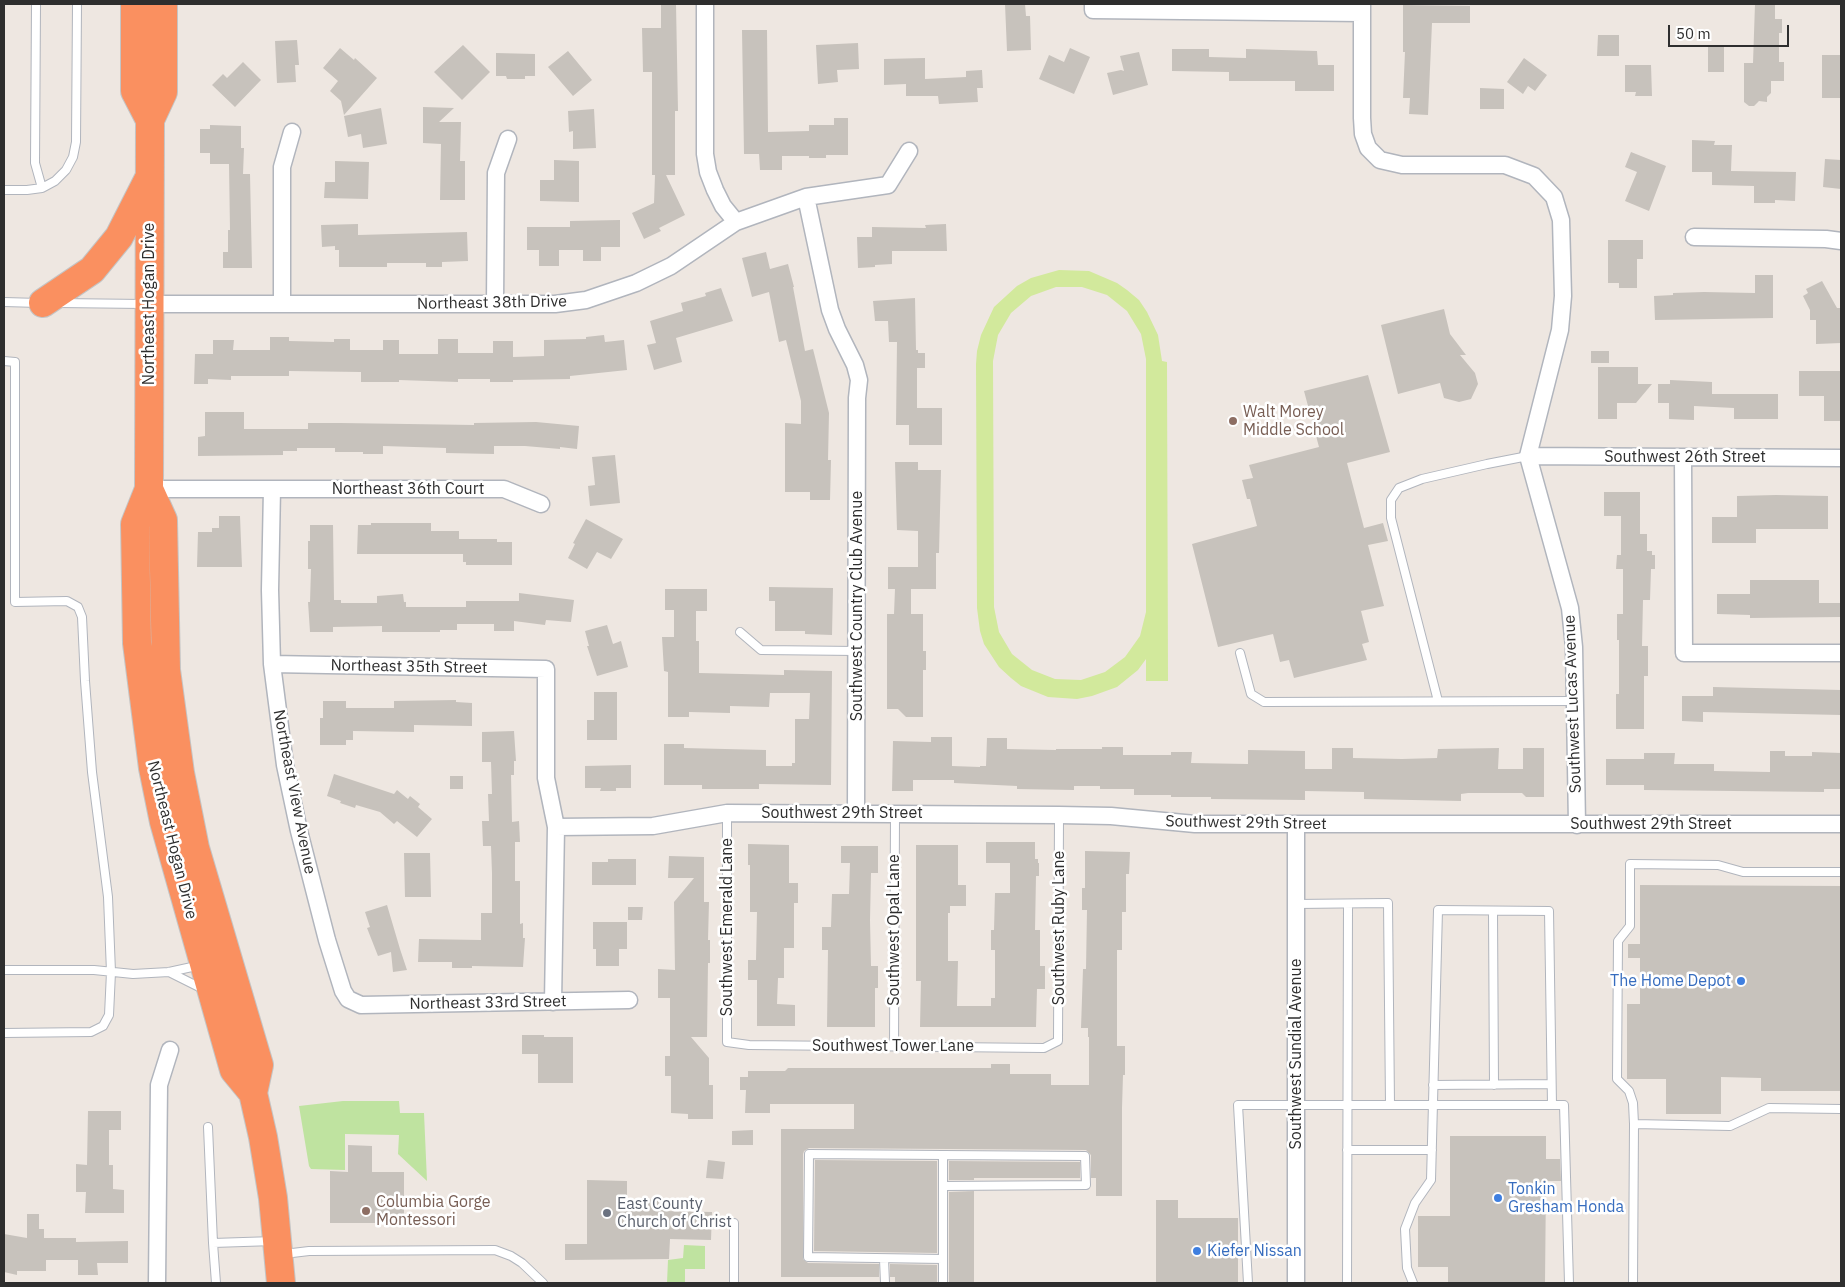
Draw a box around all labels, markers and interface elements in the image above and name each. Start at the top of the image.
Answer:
scale bar [1670,15,1791,47]
text: 50 m [1676,24,1711,43]
street label: Northeast Hogan Drive [139,223,159,385]
street label: Northeast 38th Drive [417,292,567,314]
place label: Walt Morey Middle School [1243,402,1344,440]
marker: Walt Morey Middle School [1227,415,1239,427]
street label: Southwest 26th Street [1604,447,1766,467]
street label: Northeast 36th Court [332,479,484,499]
street label: Southwest Country Club Avenue [847,491,867,721]
street label: Southwest Lucas Avenue [1560,614,1586,794]
street label: Northeast 35th Street [330,656,488,678]
street label: Northeast View Avenue [269,708,319,876]
street label: Northeast Hogan Drive [143,759,201,921]
street label: Southwest 29th Street [761,803,923,823]
street label: Southwest 29th Street [1165,812,1327,834]
street label: Southwest 29th Street [1570,814,1732,834]
street label: Southwest Emerald Lane [717,838,737,1016]
street label: Southwest Ruby Lane [1049,851,1069,1005]
street label: Southwest Opal Lane [884,854,904,1006]
street label: Southwest Sundial Avenue [1286,959,1306,1149]
place label: The Home Depot [1610,971,1731,991]
marker: The Home Depot [1735,975,1747,987]
street label: Northeast 33rd Street [409,992,567,1014]
street label: Southwest Tower Lane [812,1036,974,1056]
place label: Tonkin Gresham Honda [1508,1179,1624,1217]
place label: Columbia Gorge Montessori [376,1192,491,1230]
marker: Tonkin Gresham Honda [1492,1192,1504,1204]
place label: East County Church of Christ [617,1194,732,1232]
marker: Columbia Gorge Montessori [360,1205,372,1217]
marker: East County Church of Christ [601,1207,613,1219]
place label: Kiefer Nissan [1207,1241,1302,1261]
marker: Kiefer Nissan [1191,1245,1203,1257]

